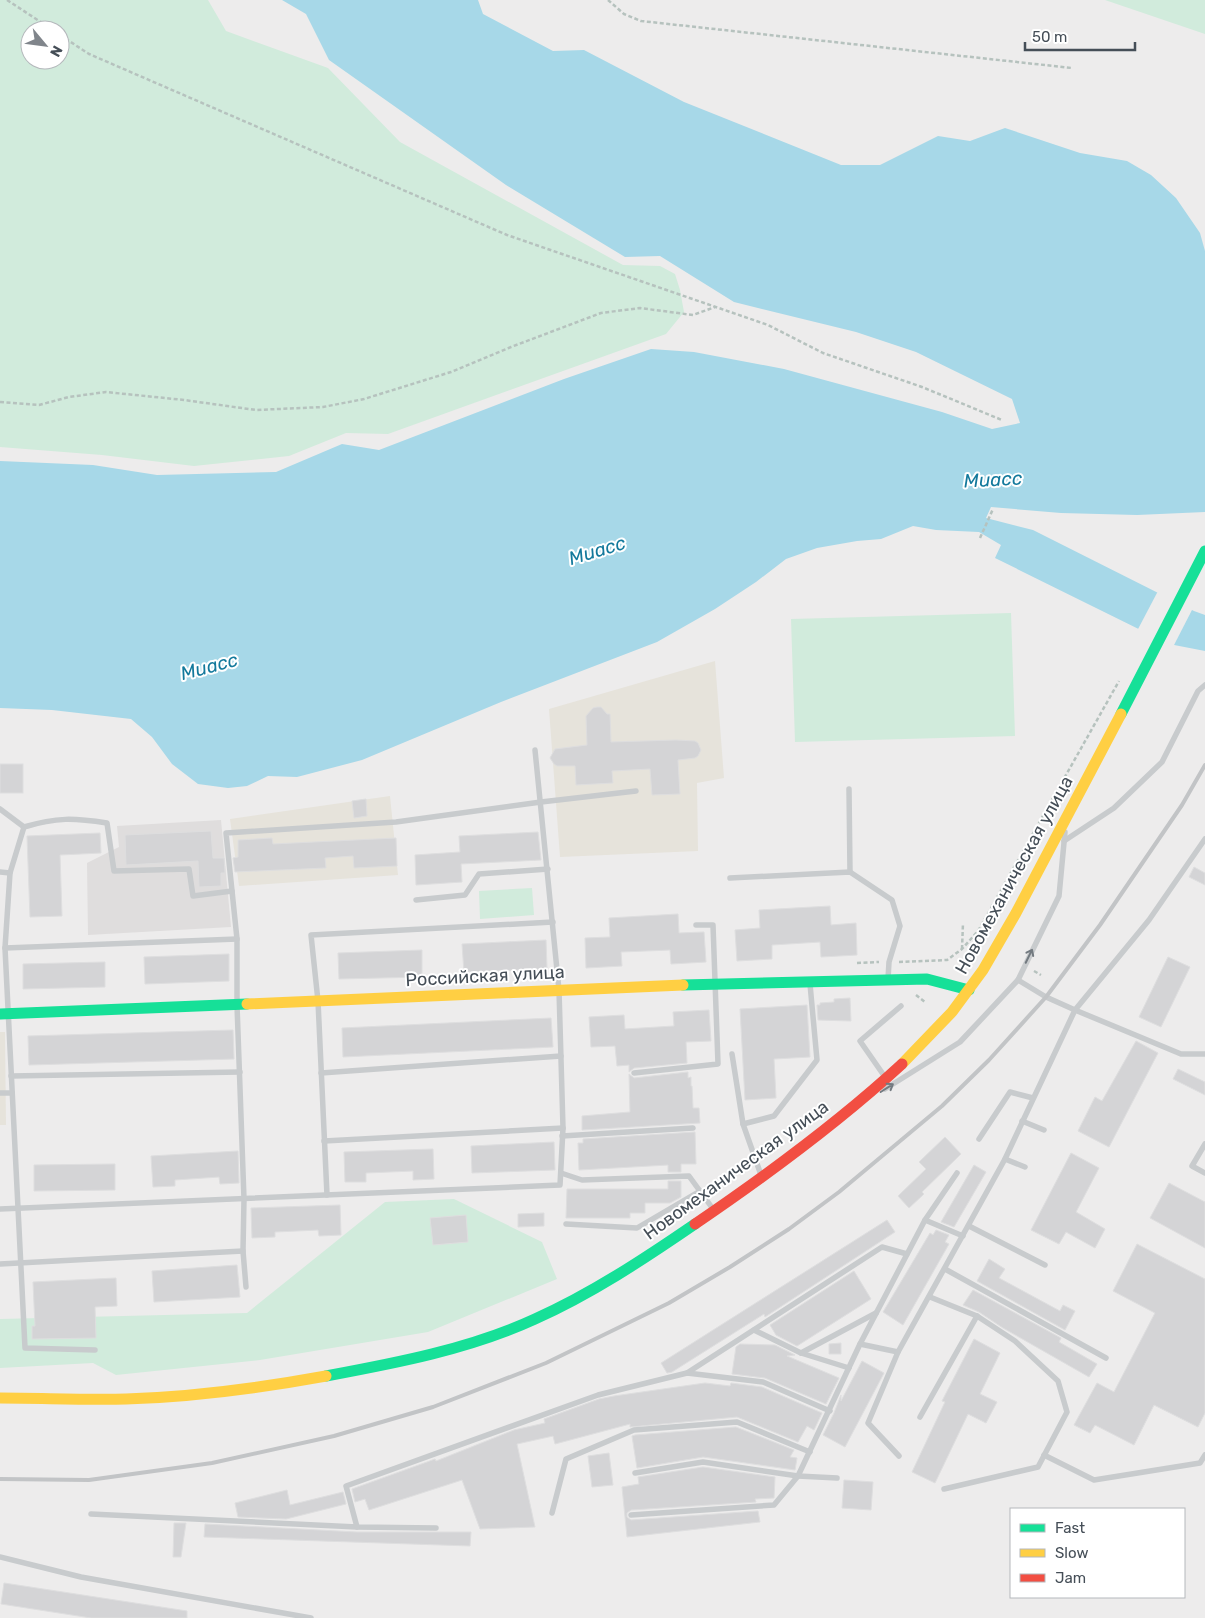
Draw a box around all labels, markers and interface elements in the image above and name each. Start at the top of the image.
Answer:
north arrow [20,20,70,70]
scale bar [1025,20,1135,52]
text: 50 m [1032,28,1067,46]
text: N [46,43,66,60]
water label: Миасс [963,466,1023,493]
water label: Миасс [566,531,629,570]
water label: Миасс [178,648,240,685]
street label: Новомеханическая улица [950,772,1078,978]
one-way arrow [1025,949,1034,964]
street label: Российская улица [405,961,565,991]
one-way arrow [879,1083,893,1093]
street label: Новомеханическая улица [639,1096,833,1244]
legend [1010,1508,1185,1598]
text: Fast [1055,1519,1085,1537]
text: Slow [1055,1544,1088,1562]
text: Jam [1055,1569,1086,1587]

